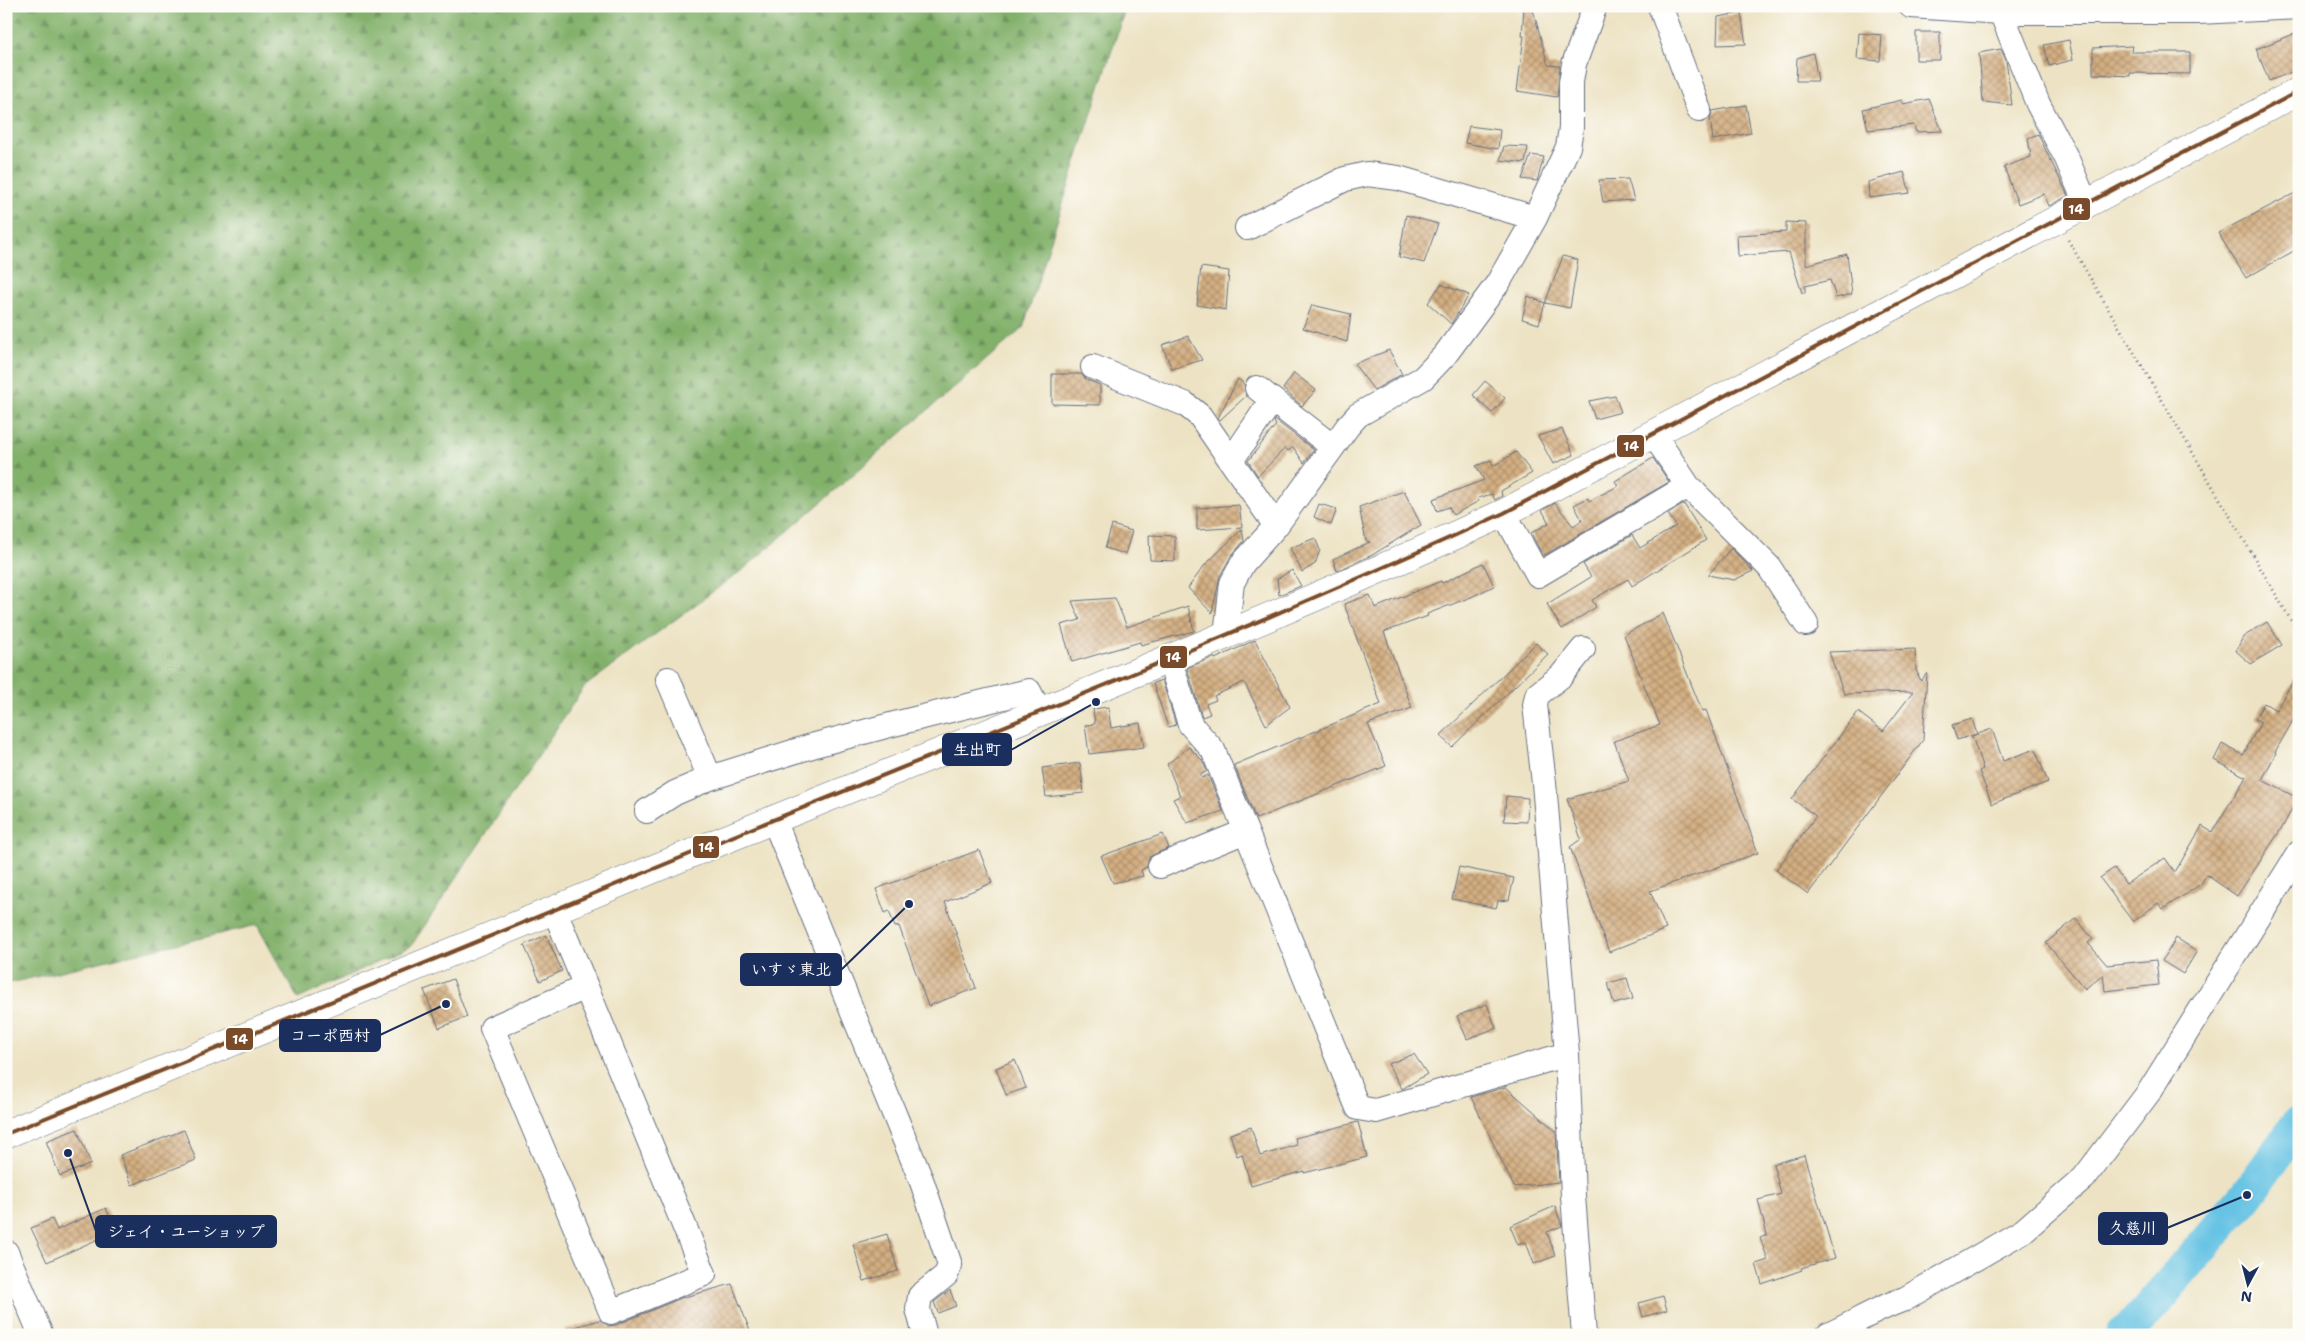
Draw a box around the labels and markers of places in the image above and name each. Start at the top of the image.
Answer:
callout: 生出町 [943,734,1011,765]
callout: いすゞ東北 [741,954,841,985]
callout: コーポ西村 [280,1020,380,1051]
callout: 久慈川 [2099,1213,2167,1244]
callout: ジェイ・ユーショップ [96,1216,276,1247]

